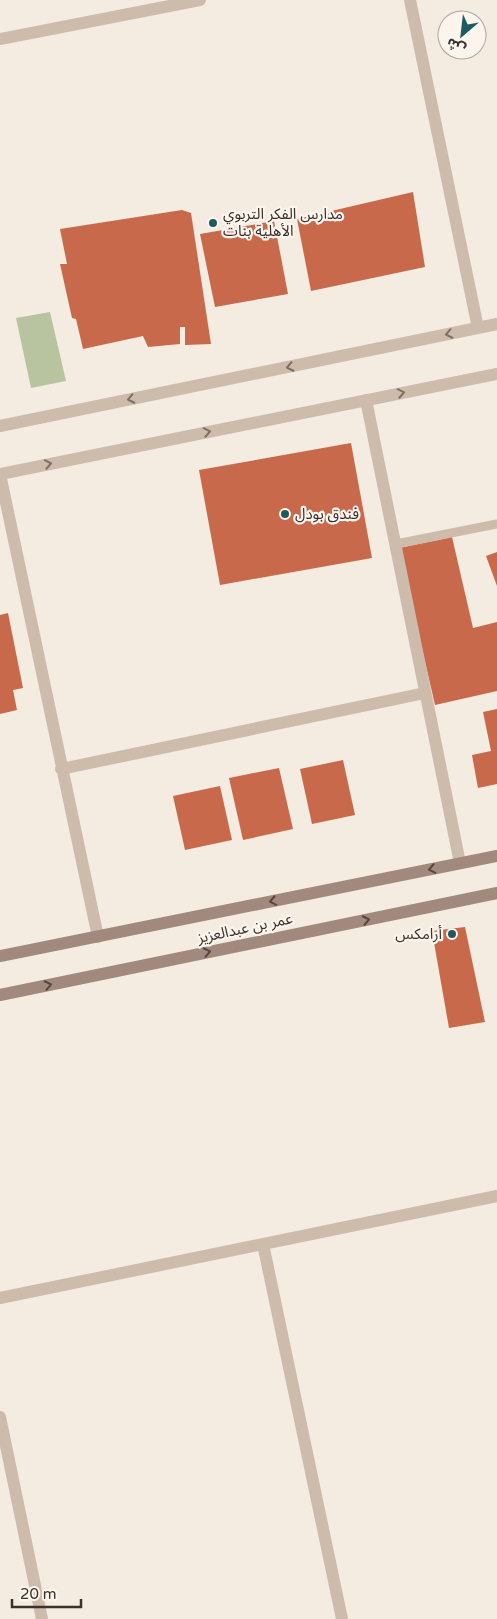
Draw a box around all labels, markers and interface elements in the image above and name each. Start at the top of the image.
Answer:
north arrow [437,10,487,60]
text: ش [444,34,469,58]
place label: مدارس الفكر التربوي الأهلية بنات [223,205,343,240]
marker: مدارس الفكر التربوي الأهلية بنات [207,217,219,229]
one-way arrow [445,328,454,339]
one-way arrow [286,361,295,371]
one-way arrow [396,388,405,399]
one-way arrow [127,394,135,404]
one-way arrow [203,427,211,438]
one-way arrow [43,460,52,470]
place label: فندق بودل [295,505,359,523]
marker: فندق بودل [279,508,291,520]
one-way arrow [428,863,436,874]
one-way arrow [268,895,277,906]
street label: عمر بن عبدالعزيز [195,909,295,947]
one-way arrow [362,915,371,925]
place label: أرامكس [395,925,442,943]
marker: أرامكس [446,928,458,940]
one-way arrow [202,947,211,958]
one-way arrow [43,980,52,991]
scale bar [12,1576,81,1608]
text: 20 m [20,1585,57,1603]

